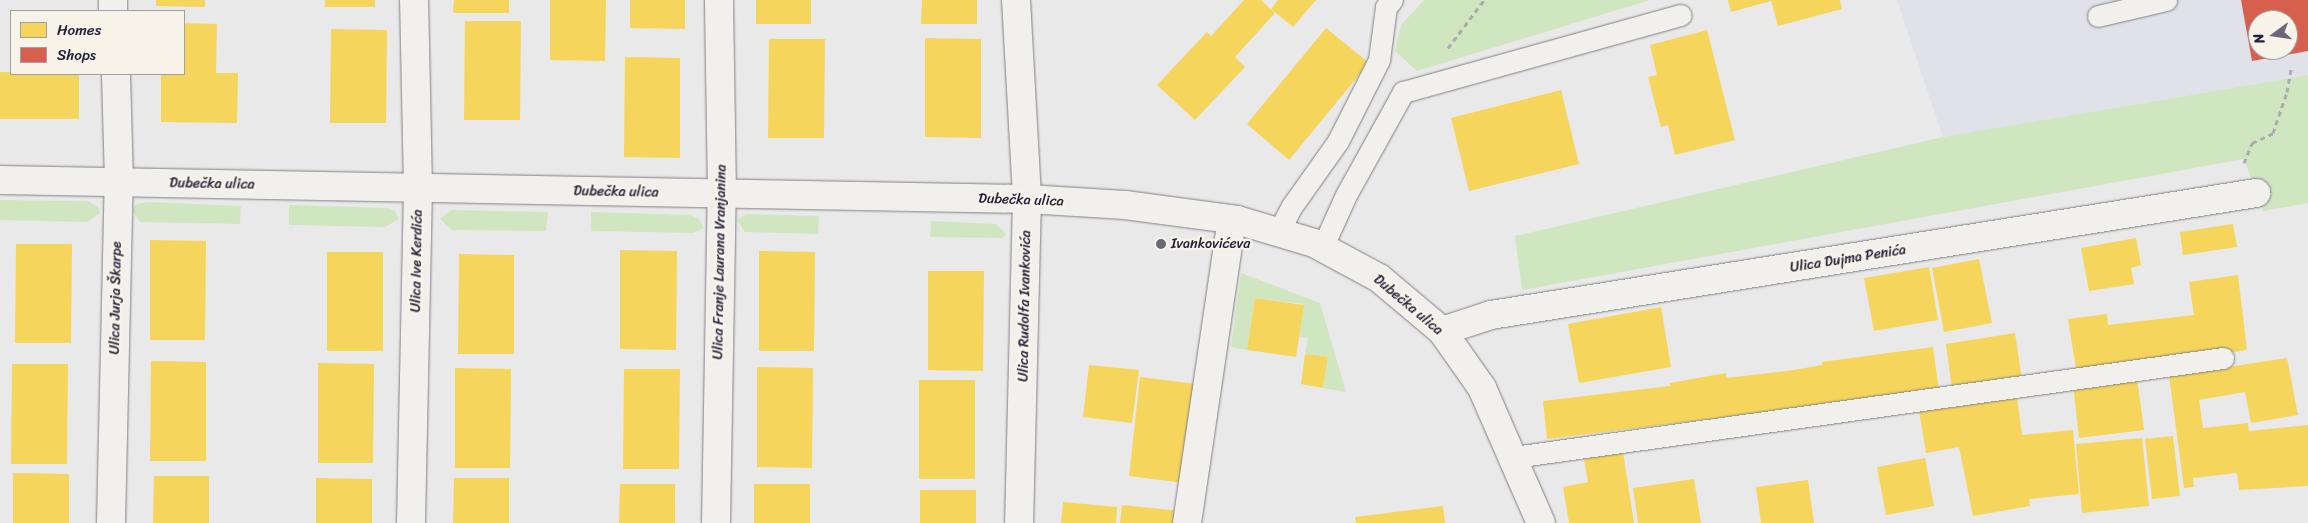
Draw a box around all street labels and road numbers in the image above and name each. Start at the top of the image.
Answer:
street label: Ulica Franje Laurana Vranjanina [710,165,730,359]
street label: Dubečka ulica [169,175,255,193]
street label: Dubečka ulica [573,183,659,201]
street label: Dubečka ulica [978,190,1064,210]
street label: Ulica Ive Kerdića [408,209,426,313]
street label: Ulica Rudolfa Ivankovića [1015,230,1035,382]
street label: Ulica Jurja Škarpe [107,241,125,355]
street label: Ulica Dujma Penića [1789,241,1907,277]
street label: Dubečka ulica [1370,271,1446,339]

